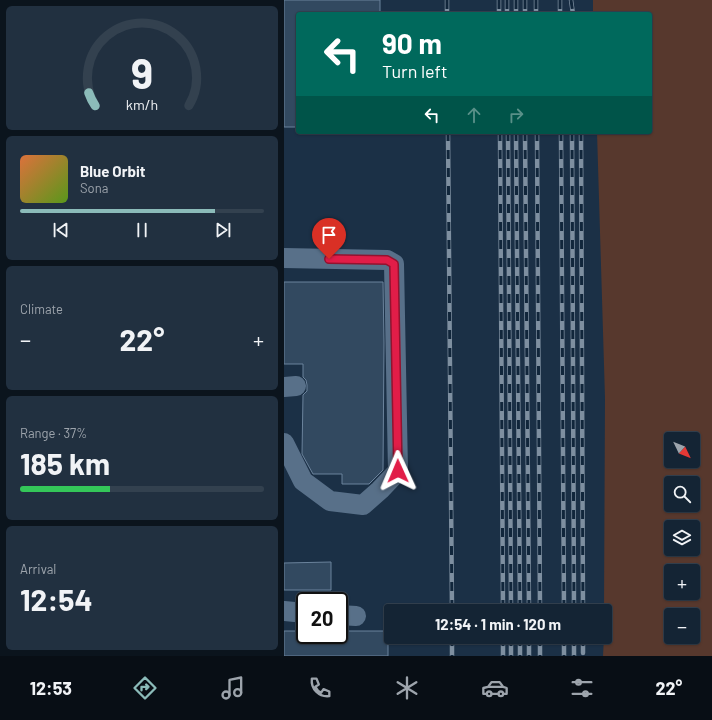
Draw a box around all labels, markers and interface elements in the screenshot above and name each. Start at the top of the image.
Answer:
text: 90 m [382,26,442,60]
icon: left [316,28,368,80]
text: 9 [131,47,153,97]
text: Turn left [382,60,448,82]
text: km/h [126,96,158,113]
icon: left [421,104,443,126]
icon: ahead [463,104,485,126]
icon: right [505,104,527,126]
text: Blue Orbit [80,162,145,180]
text: Sona [80,180,108,196]
pin [312,218,346,259]
icon: previous [50,219,72,241]
icon: pause [131,219,153,241]
icon: next [212,219,234,241]
icon: arrive [318,224,340,246]
text: Climate [20,301,63,317]
text: 22° [120,321,164,357]
text: − [20,326,31,352]
text: + [253,326,264,352]
text: Range · 37% [20,425,87,441]
north arrow [664,432,700,468]
map controls [664,432,700,644]
text: 185 km [20,445,110,481]
position arrow [377,450,419,492]
button: search [664,476,700,512]
button: layers [664,520,700,556]
text: Arrival [20,561,56,577]
button: + [664,564,700,600]
text: 12:54 [20,581,93,617]
speed limit sign: 20 [296,592,348,644]
button: − [664,608,700,644]
text: 12:54 · 1 min · 120 m [435,615,561,633]
icon: directions [131,674,159,702]
icon: music [219,674,247,702]
icon: phone [306,674,334,702]
icon: climate [393,674,421,702]
icon: car [481,674,509,702]
icon: filters [568,674,596,702]
text: 12:53 [30,677,72,699]
text: 22° [655,677,682,699]

